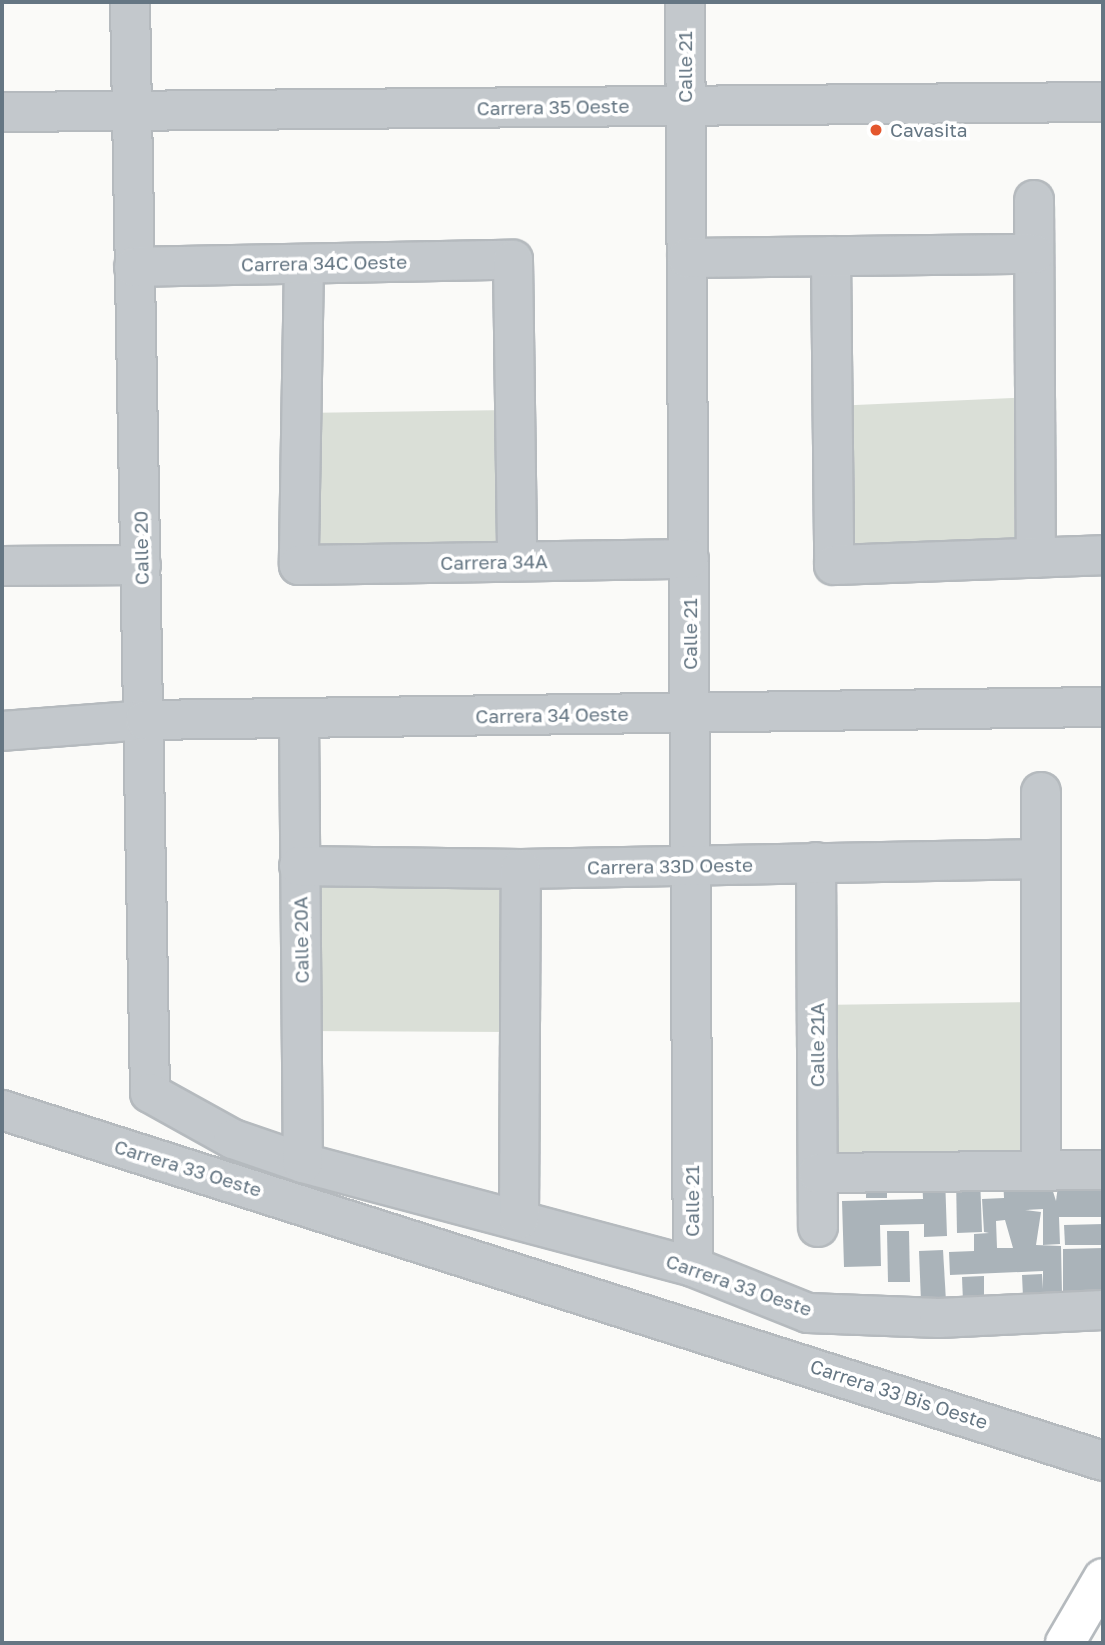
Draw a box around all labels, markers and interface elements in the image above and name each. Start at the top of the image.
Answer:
street label: Calle 21 [674,31,696,103]
street label: Carrera 35 Oeste [476,94,630,120]
place label: Cavasita [890,119,968,141]
marker: Cavasita [868,122,884,138]
street label: Carrera 34C Oeste [241,250,407,276]
street label: Calle 20 [129,511,153,585]
street label: Carrera 34A [440,550,548,574]
street label: Calle 21 [679,598,701,670]
street label: Carrera 34 Oeste [475,702,629,728]
street label: Carrera 33D Oeste [587,853,753,879]
street label: Calle 20A [289,896,313,984]
street label: Calle 21A [806,1003,828,1087]
street label: Carrera 33 Oeste [112,1135,264,1201]
street label: Calle 21 [681,1165,703,1237]
street label: Carrera 33 Oeste [663,1249,815,1321]
street label: Carrera 33 Bis Oeste [807,1355,991,1433]

